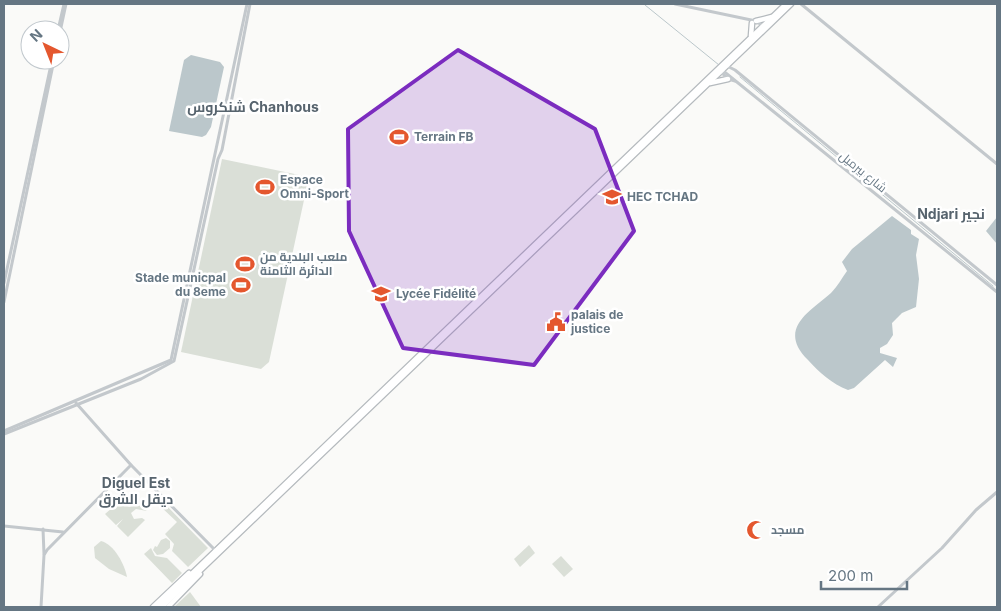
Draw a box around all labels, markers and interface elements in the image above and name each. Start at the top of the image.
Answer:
north arrow [20,20,70,70]
text: N [26,25,45,45]
district label: شنكروس Chanhous [187,98,319,116]
sports icon: Terrain FB [388,126,410,148]
place label: Terrain FB [414,129,473,144]
street label: شارع بيرميل [836,148,890,196]
place label: Espace Omni-Sport [280,172,349,201]
sports icon: Espace Omni-Sport [254,176,276,198]
school or university icon: HEC TCHAD [601,186,623,208]
place label: HEC TCHAD [627,189,698,204]
district label: Ndjari نجير [917,205,985,223]
place label: ملعب البلدية من الدائرة الثامنة [260,249,348,279]
sports icon: ملعب البلدية من الدائرة الثامنة [234,253,256,275]
place label: Stade municpal du 8eme [135,270,226,299]
sports icon: Stade municpal du 8eme [230,274,252,296]
school or university icon: Lycée Fidélité [370,283,392,305]
place label: Lycée Fidélité [396,286,476,301]
place label: palais de justice [570,307,623,336]
public building icon: palais de justice [545,311,567,333]
district label: Diguel Est ديقل الشرق [99,474,173,508]
mosque icon: مسجد [745,519,767,541]
place label: مسجد [771,522,804,537]
scale bar [821,558,907,590]
text: 200 m [828,566,873,585]

